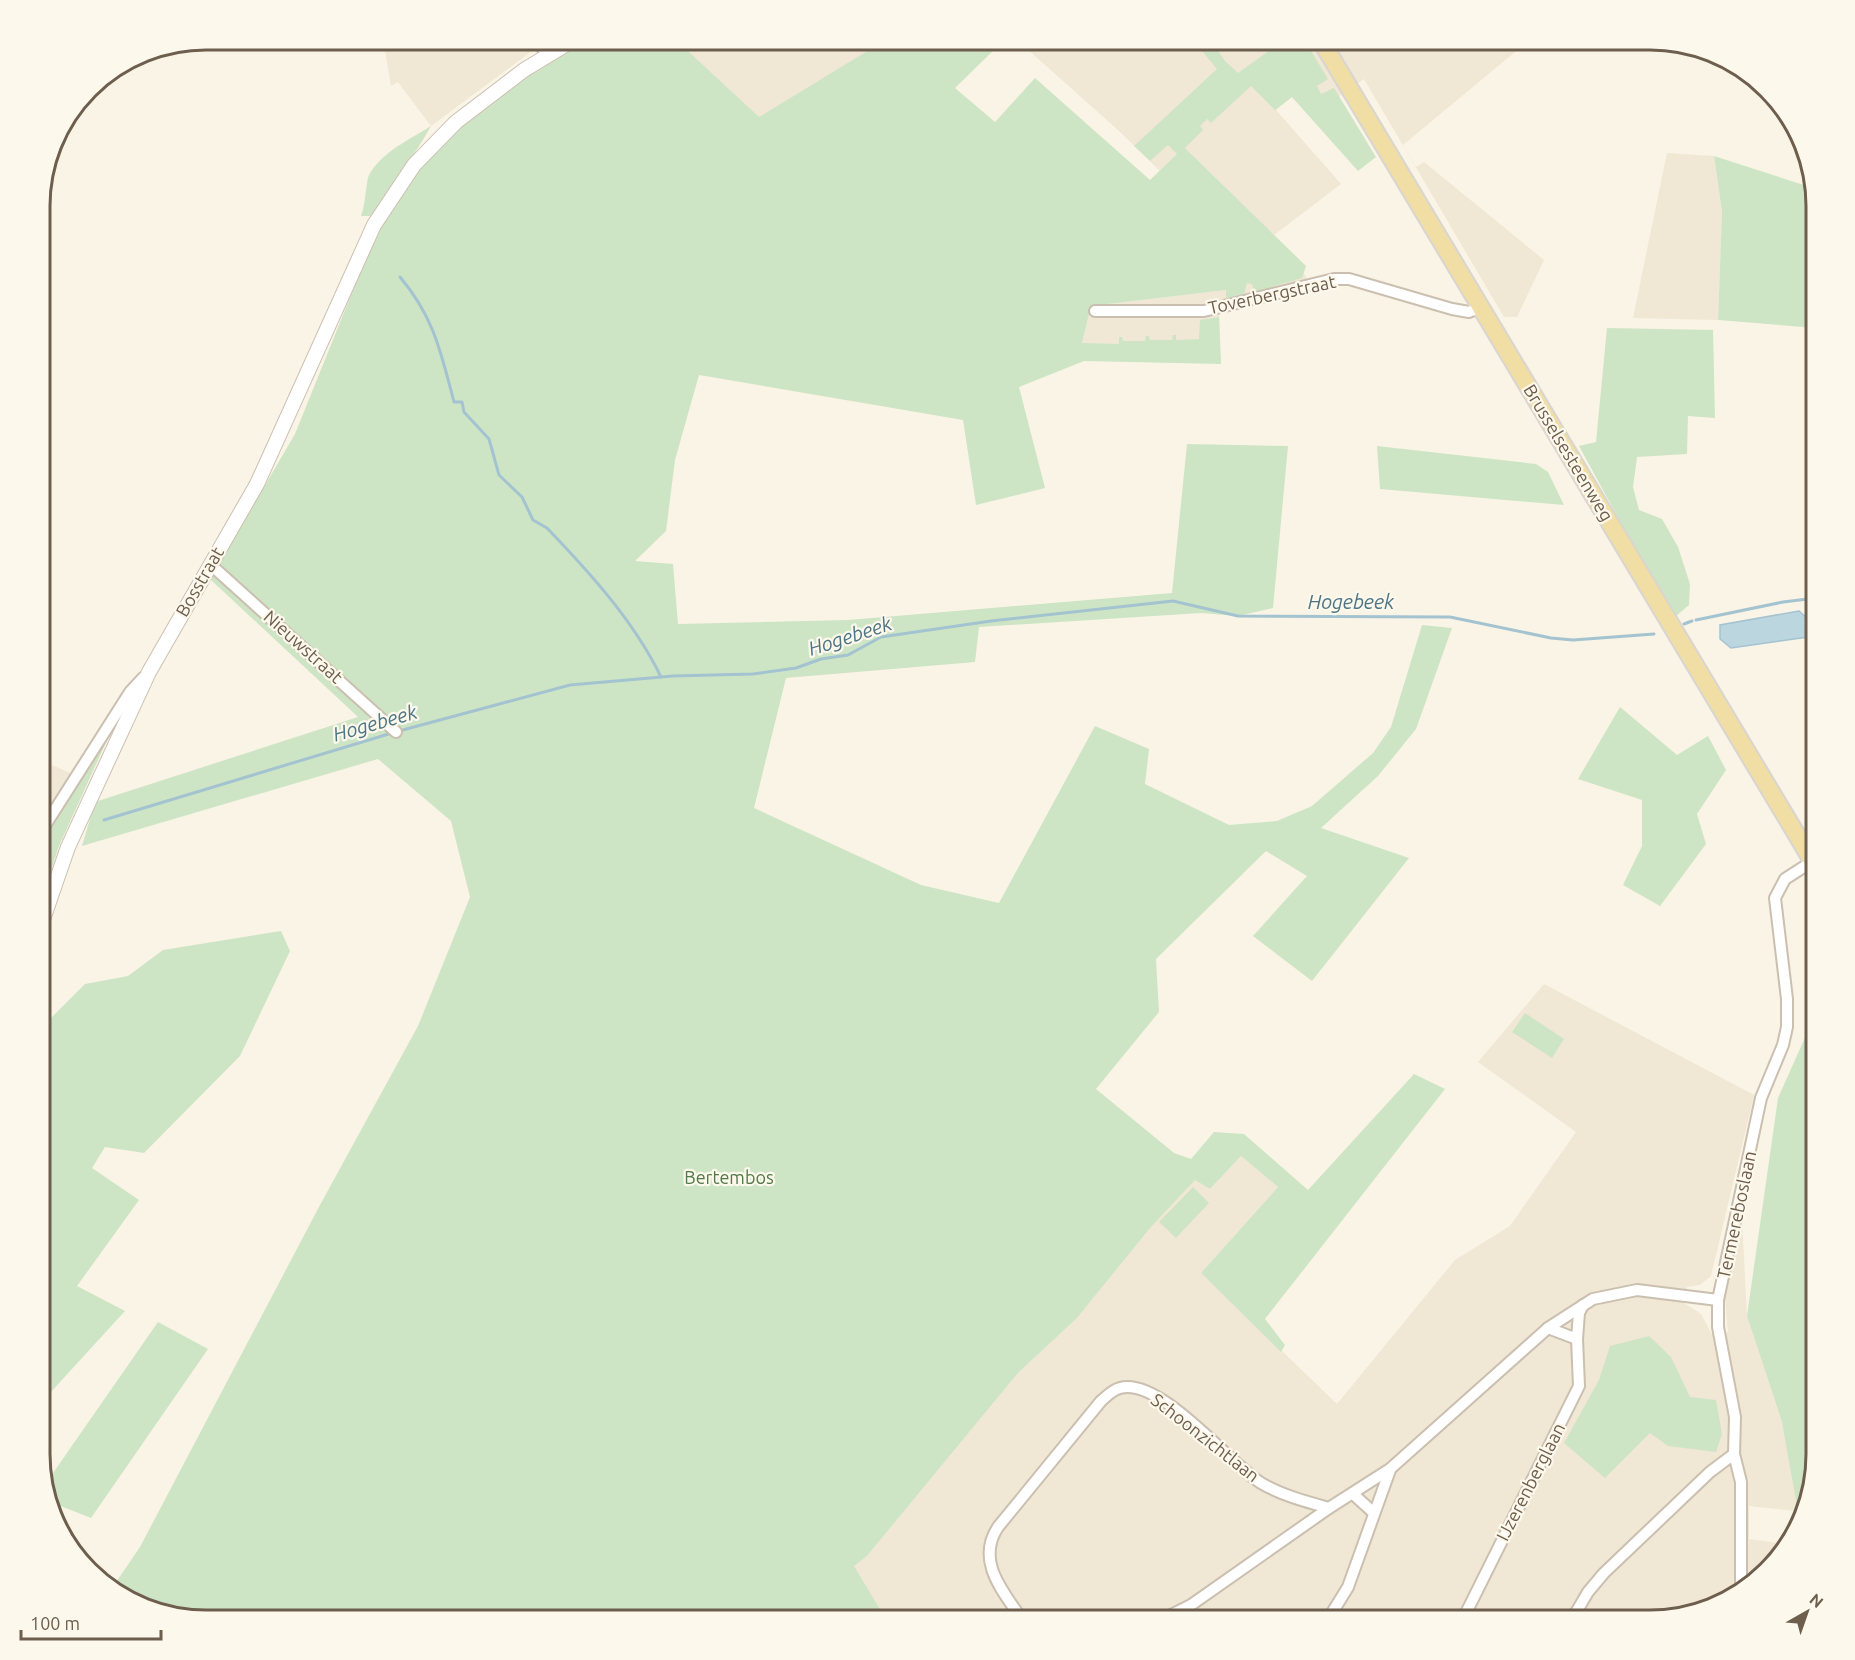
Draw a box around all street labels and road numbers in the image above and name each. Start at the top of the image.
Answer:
street label: Toverbergstraat [1206,271,1337,317]
street label: Brusselsesteenweg [1520,381,1618,524]
street label: Bosstraat [171,543,227,620]
street label: Nieuwstraat [260,606,347,687]
street label: Termereboslaan [1713,1149,1759,1281]
street label: Schoonzichtlaan [1148,1389,1264,1486]
street label: IJzerenberglaan [1492,1419,1568,1544]

